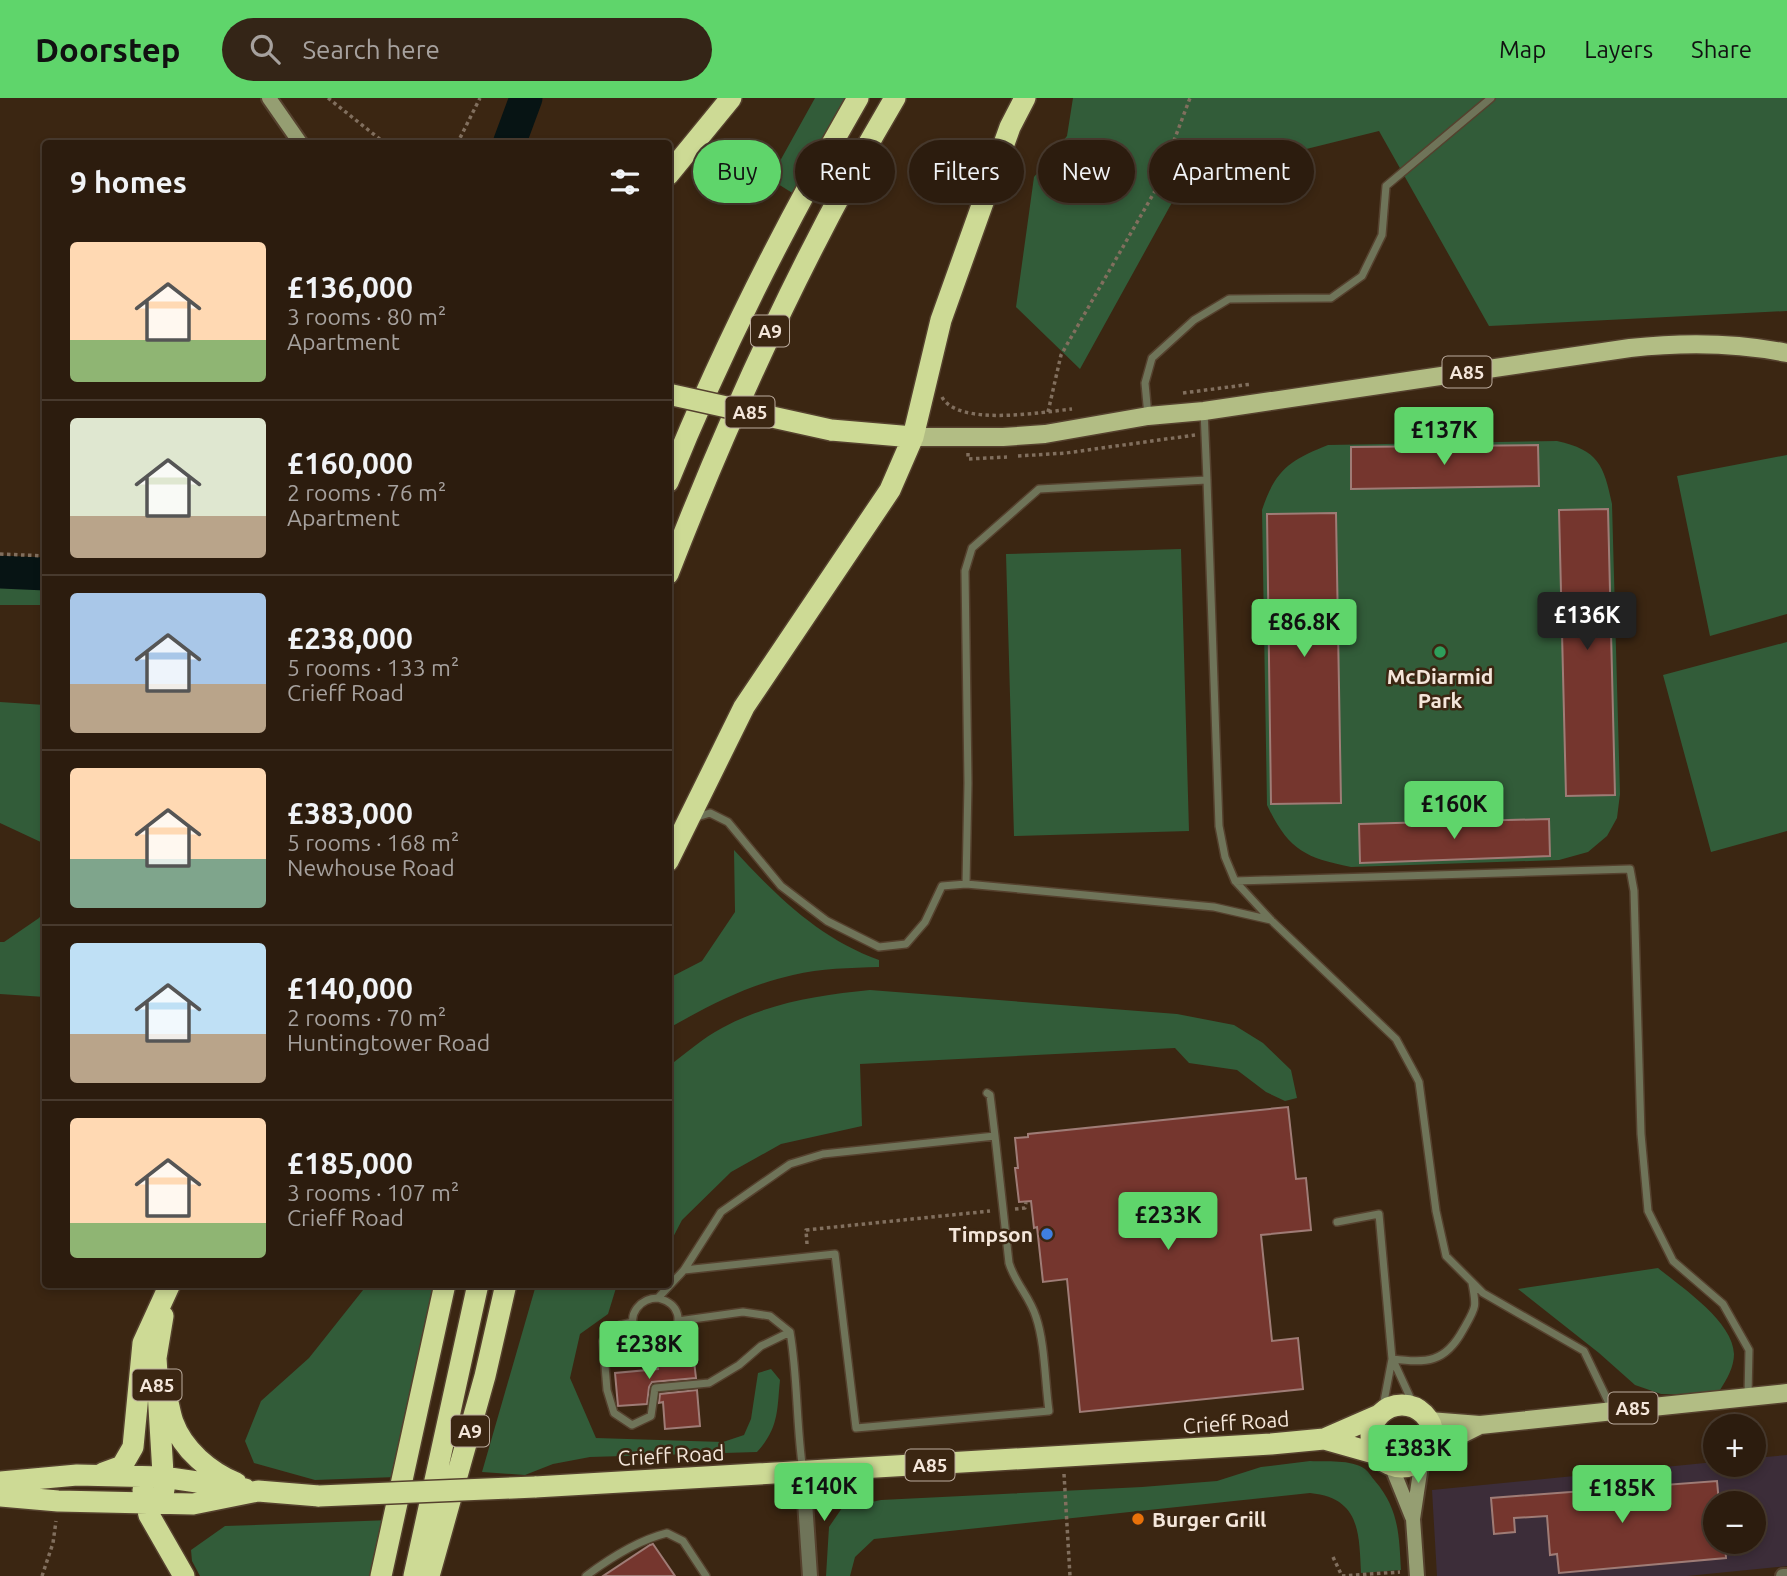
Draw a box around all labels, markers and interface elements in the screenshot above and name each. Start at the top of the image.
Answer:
search box [222,18,712,81]
icon: search [246,30,284,68]
text: Doorstep [35,31,180,68]
text: Search here [302,35,440,64]
text: Map [1499,36,1546,63]
text: Layers [1584,36,1653,63]
text: Share [1691,36,1752,63]
chip: Buy [693,140,781,203]
chip: Rent [795,140,895,203]
chip: Filters [909,140,1024,203]
chip: New [1038,140,1135,203]
chip: Apartment [1149,140,1314,203]
icon: filters [606,163,644,201]
text: 9 homes [70,165,187,199]
icon: home [126,270,210,354]
text: £136,000 [287,270,413,304]
text: 3 rooms · 80 m² [287,304,446,329]
road number: A9 [751,316,789,346]
text: Apartment [287,329,400,354]
road number: A85 [1442,356,1492,388]
road number: A85 [726,396,774,428]
pin: £137K [1395,408,1493,467]
text: £137K [1410,417,1478,442]
icon: home [126,446,210,530]
text: £160,000 [287,446,413,480]
text: 2 rooms · 76 m² [287,480,446,505]
text: Apartment [287,505,400,530]
pin: £136K [1538,592,1636,652]
pin: £86.8K [1247,600,1361,659]
text: £136K [1553,602,1621,627]
text: £86.8K [1268,609,1340,634]
icon: home [126,621,210,705]
text: £238,000 [287,621,413,655]
marker: McDiarmid Park [1432,644,1448,660]
text: 5 rooms · 133 m² [287,655,459,680]
place label: McDiarmid Park [1387,664,1493,712]
text: Crieff Road [287,680,404,705]
pin: £160K [1405,782,1503,841]
text: £160K [1420,791,1488,816]
icon: home [126,796,210,880]
text: £383,000 [287,796,413,830]
text: 5 rooms · 168 m² [287,830,459,855]
text: Newhouse Road [287,855,455,880]
icon: home [126,971,210,1055]
text: £140,000 [287,971,413,1005]
text: 2 rooms · 70 m² [287,1005,446,1030]
text: Huntingtower Road [287,1030,490,1055]
icon: home [126,1146,210,1230]
text: £185,000 [287,1146,413,1180]
text: 3 rooms · 107 m² [287,1180,459,1205]
pin: £233K [1119,1192,1217,1252]
text: £233K [1134,1202,1202,1227]
text: Crieff Road [287,1205,404,1230]
place label: Timpson [948,1222,1033,1246]
marker: Timpson [1039,1226,1055,1242]
pin: £238K [600,1322,698,1381]
text: £238K [615,1331,683,1356]
road number: A85 [132,1370,182,1400]
road number: A85 [1608,1392,1658,1424]
street label: Crieff Road [1182,1406,1290,1438]
map controls [1703,1414,1766,1554]
button: + [1703,1414,1766,1477]
road number: A9 [451,1415,489,1446]
pin: £383K [1369,1426,1467,1485]
text: £383K [1384,1435,1452,1460]
street label: Crieff Road [617,1440,725,1470]
road number: A85 [906,1450,954,1480]
pin: £140K [775,1464,873,1523]
pin: £185K [1573,1466,1671,1525]
text: £140K [790,1473,858,1498]
text: £185K [1588,1475,1656,1500]
button: − [1703,1491,1766,1554]
place label: Burger Grill [1152,1507,1266,1531]
marker: Burger Grill [1130,1511,1146,1527]

